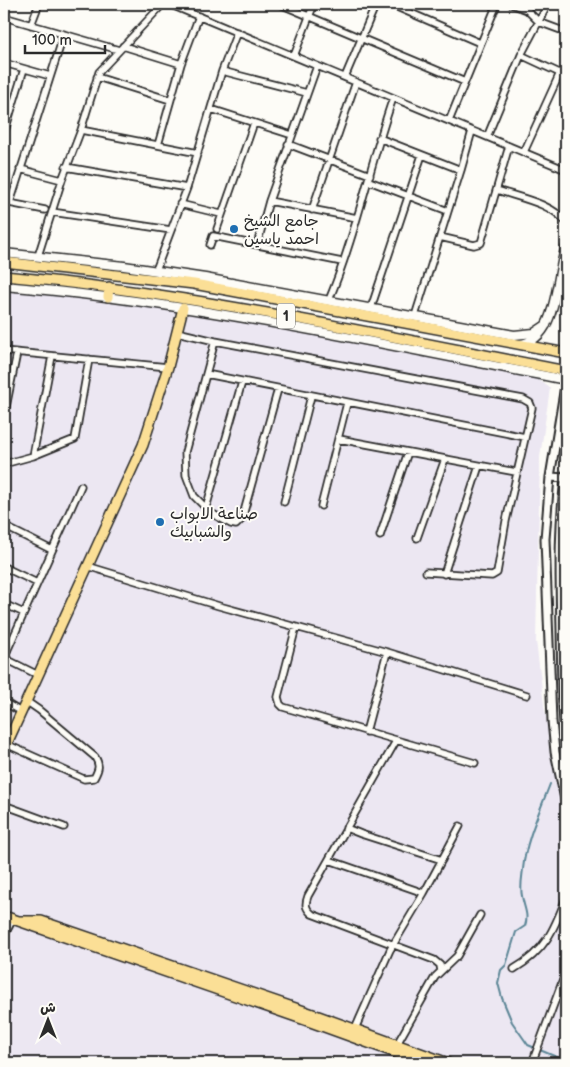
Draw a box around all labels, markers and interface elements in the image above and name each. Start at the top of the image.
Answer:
scale bar [25,22,105,54]
text: 100 m [32,31,72,50]
place label: جامع الشيخ احمد ياسين [244,212,319,249]
marker: جامع الشيخ احمد ياسين [228,223,240,235]
road number: 1 [277,304,295,328]
place label: صناعة الابواب والشبابيك [170,505,258,542]
marker: صناعة الابواب والشبابيك [154,516,166,528]
north arrow [22,994,72,1044]
text: ش [40,999,56,1016]

